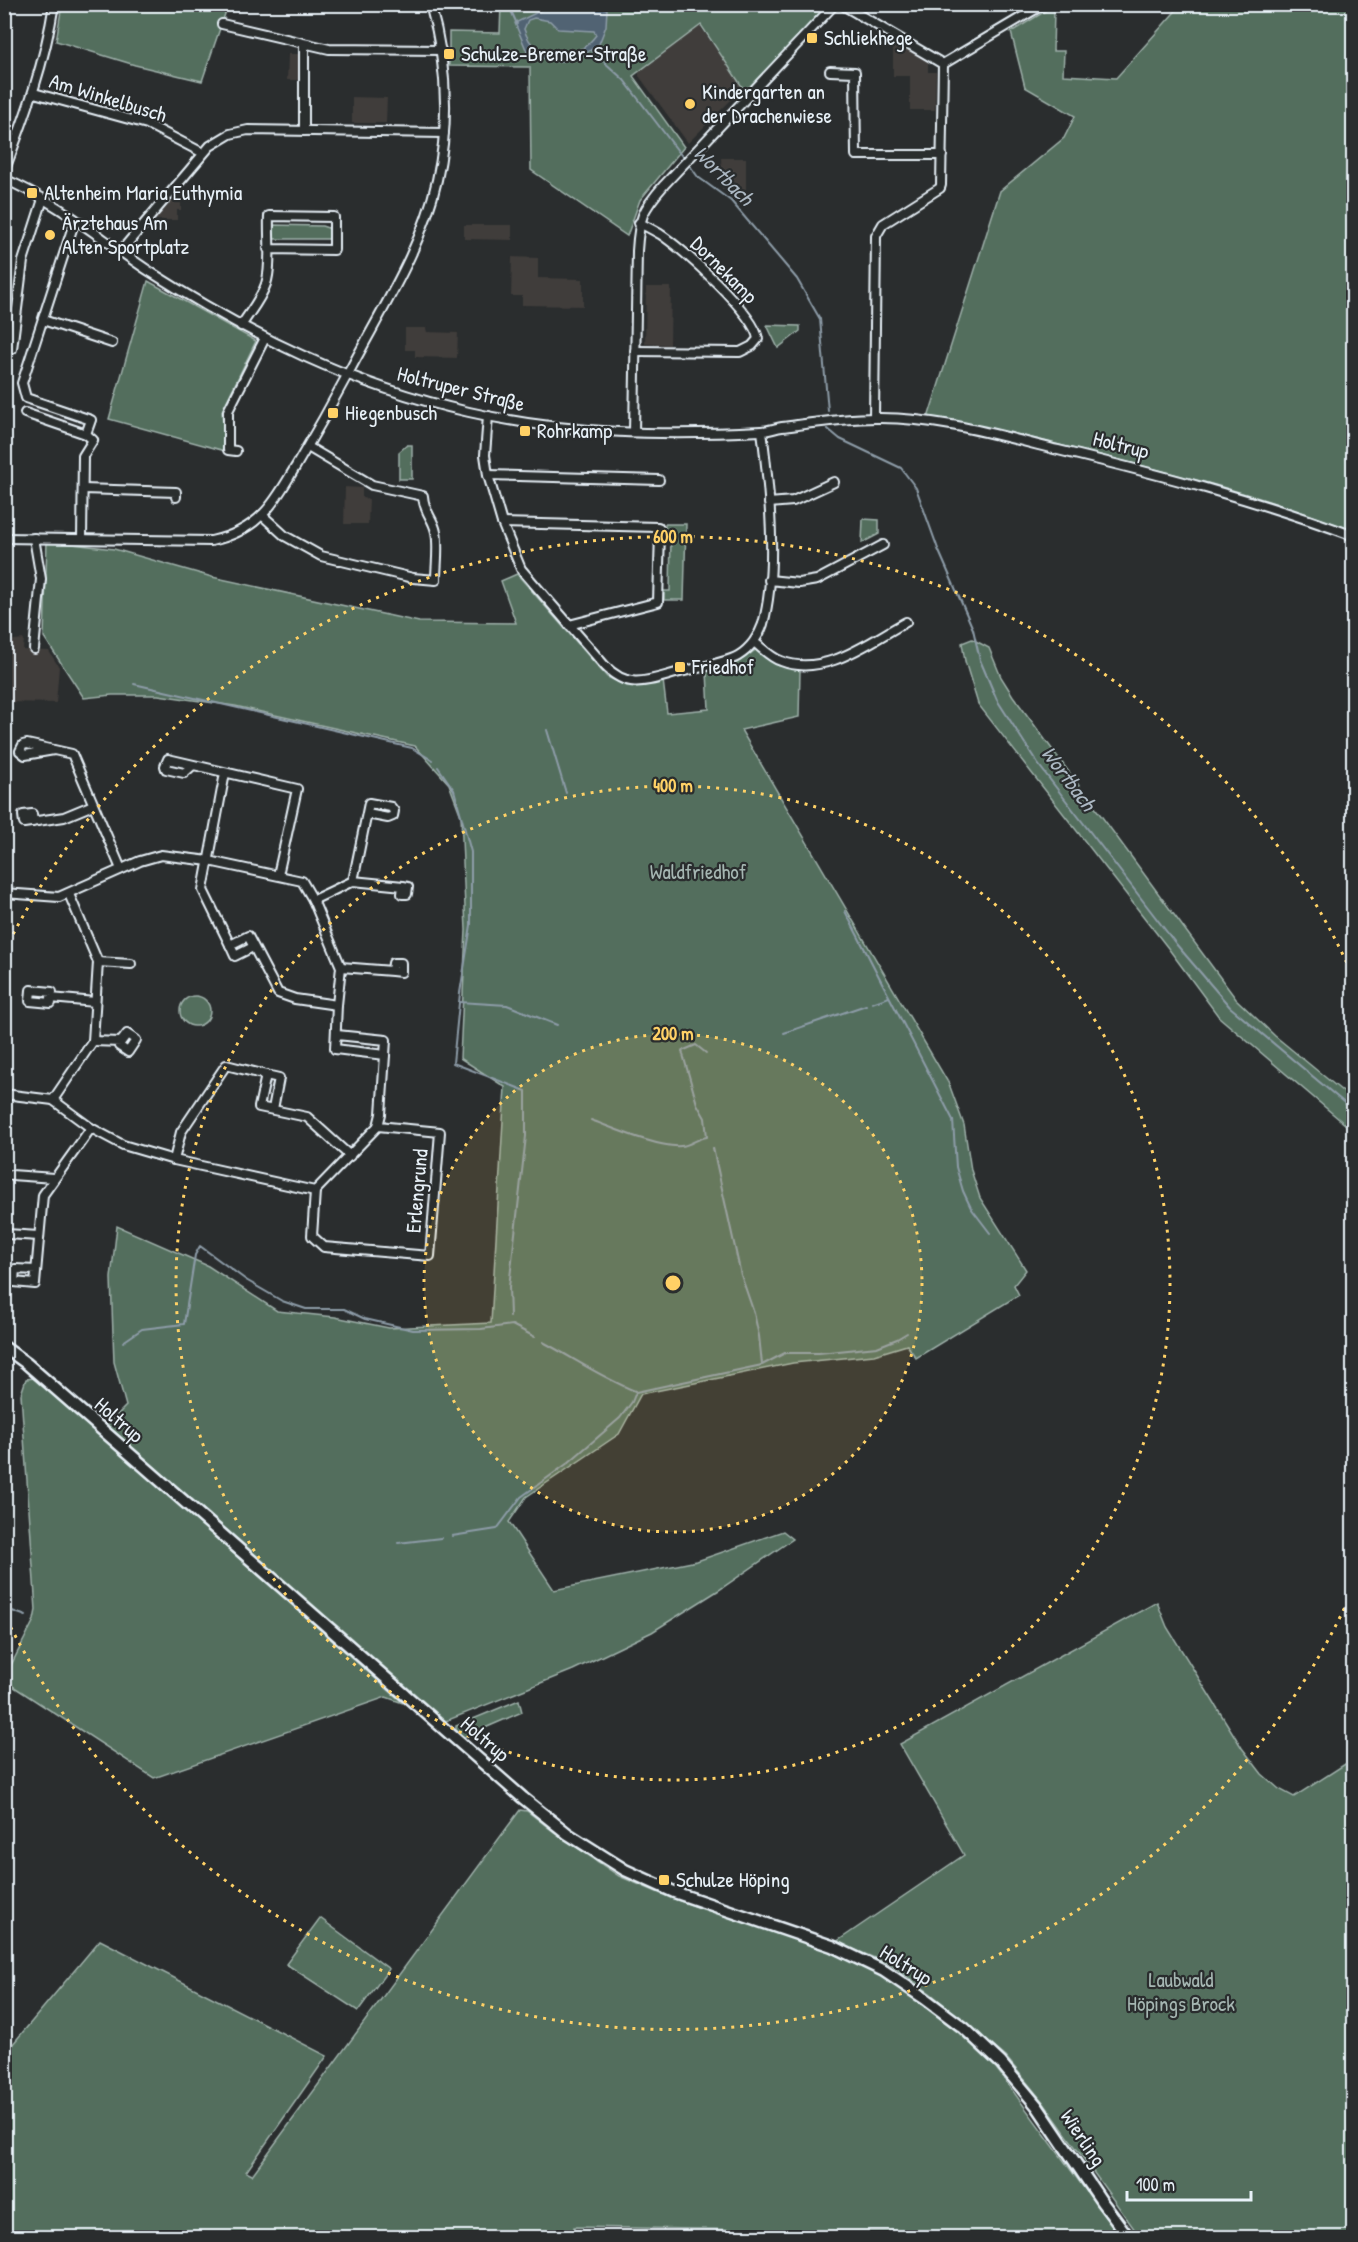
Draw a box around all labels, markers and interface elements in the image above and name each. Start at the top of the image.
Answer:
place label: Schliekhege [824,23,913,52]
marker: Schliekhege [805,31,819,45]
place label: Schulze-Bremer-Straße [461,39,646,68]
marker: Schulze-Bremer-Straße [442,47,456,61]
street label: Am Winkelbusch [46,66,171,129]
place label: Kindergarten an der Drachenwiese [702,77,832,130]
marker: Kindergarten an der Drachenwiese [683,97,697,111]
water label: Wortbach [687,138,762,213]
place label: Altenheim Maria Euthymia [44,178,242,207]
marker: Altenheim Maria Euthymia [25,186,39,200]
place label: Ärztehaus Am Alten Sportplatz [62,208,189,261]
marker: Ärztehaus Am Alten Sportplatz [43,228,57,242]
street label: Dornekamp [684,229,765,310]
street label: Holtruper Straße [394,359,528,418]
place label: Hiegenbusch [345,398,437,427]
marker: Hiegenbusch [326,406,340,420]
place label: Rohrkamp [537,416,612,445]
marker: Rohrkamp [518,424,532,438]
street label: Holtrup [1090,424,1152,465]
text: 600 m [653,524,693,549]
place label: Friedhof [691,652,754,681]
marker: Friedhof [673,660,687,674]
water label: Wortbach [1035,739,1104,818]
text: 400 m [653,773,693,798]
park label: Waldfriedhof [650,857,747,886]
text: 200 m [653,1021,693,1046]
street label: Erlengrund [398,1148,435,1234]
centre of rings [663,1273,683,1293]
street label: Holtrup [88,1390,150,1449]
street label: Holtrup [454,1709,516,1768]
place label: Schulze Höping [676,1865,790,1894]
marker: Schulze Höping [657,1873,671,1887]
street label: Holtrup [875,1937,938,1992]
park label: Laubwald Höpings Brock [1127,1965,1235,2018]
street label: Wierling [1054,2103,1113,2172]
scale bar [1127,2164,1252,2202]
text: 100 m [1136,2172,1175,2197]

